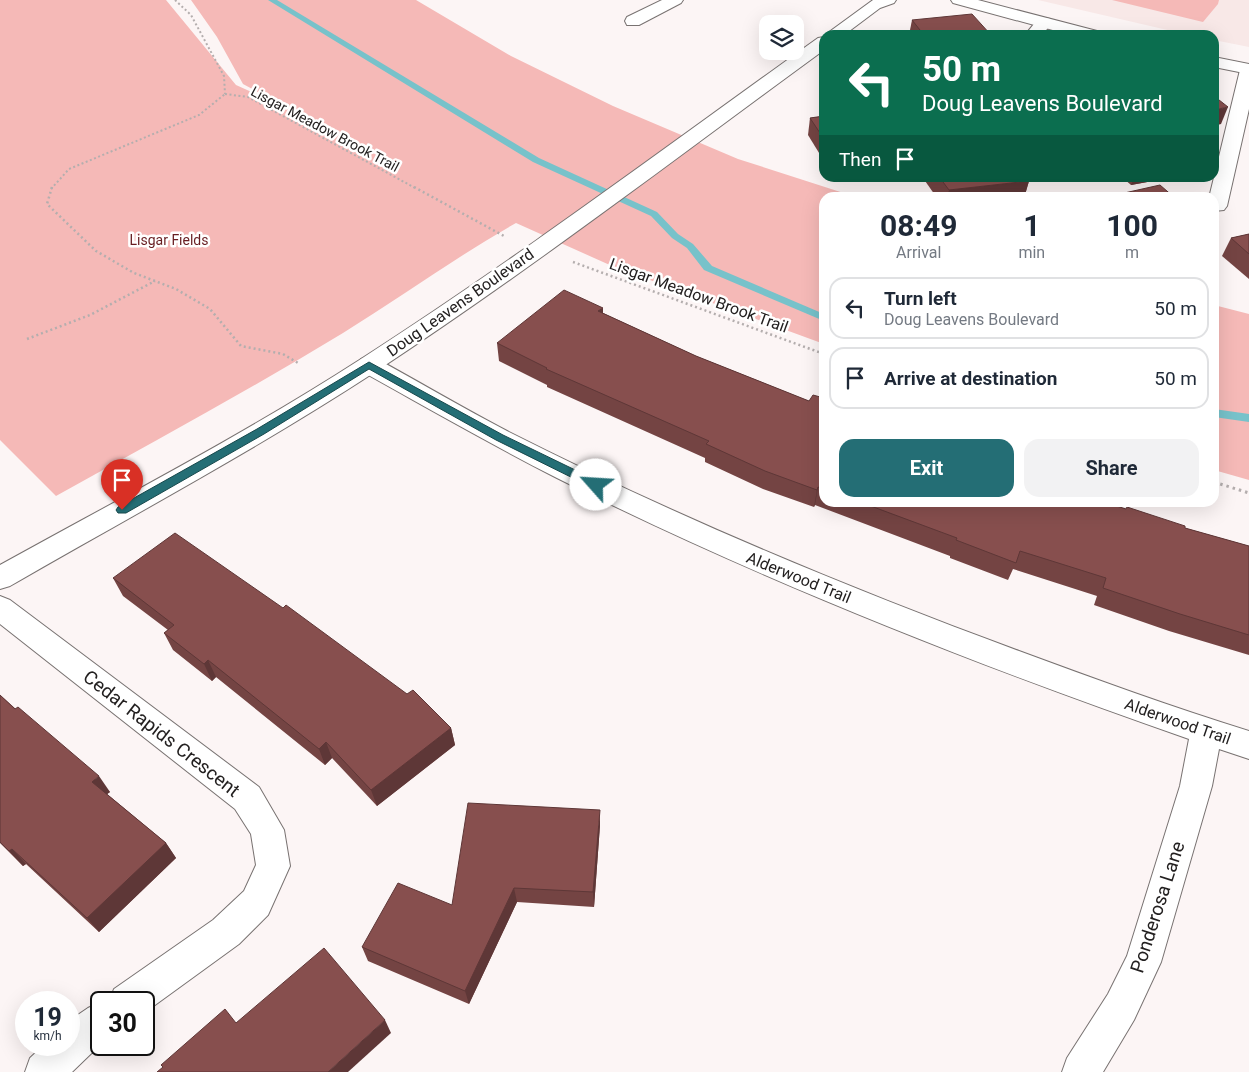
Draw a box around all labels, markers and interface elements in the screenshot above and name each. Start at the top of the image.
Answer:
map controls [759,15,804,60]
button: layers [759,15,804,60]
text: 50 m [922,49,1001,90]
icon: left [839,50,904,115]
street label: Lisgar Meadow Brook Trail [248,83,402,175]
text: Doug Leavens Boulevard [922,91,1163,116]
icon: arrive [891,145,919,173]
text: Then [839,148,881,171]
text: 08:49 [880,208,957,243]
text: 1 [1023,208,1040,243]
text: 100 [1106,208,1158,243]
park label: Lisgar Fields [130,232,208,248]
text: Arrival [896,243,941,262]
text: min [1018,243,1045,262]
text: m [1125,243,1139,262]
street label: Doug Leavens Boulevard [383,244,537,360]
street label: Lisgar Meadow Brook Trail [607,254,791,337]
text: Turn left [884,287,957,310]
icon: left [841,294,869,322]
text: 50 m [1154,297,1197,320]
text: Doug Leavens Boulevard [884,310,1059,329]
icon: arrive [841,364,869,392]
text: Arrive at destination [884,367,1057,390]
text: 50 m [1154,367,1197,390]
button: Exit [839,439,1014,497]
button: Share [1024,439,1199,497]
position arrow [569,458,621,510]
pin [101,459,143,510]
icon: arrive [108,466,136,494]
street label: Alderwood Trail [744,548,854,607]
street label: Cedar Rapids Crescent [79,665,245,802]
street label: Alderwood Trail [1122,694,1233,749]
street label: Ponderosa Lane [1125,838,1190,976]
speed limit sign: 30 [90,991,155,1056]
text: 19 [33,1003,62,1032]
text: km/h [33,1029,62,1043]

